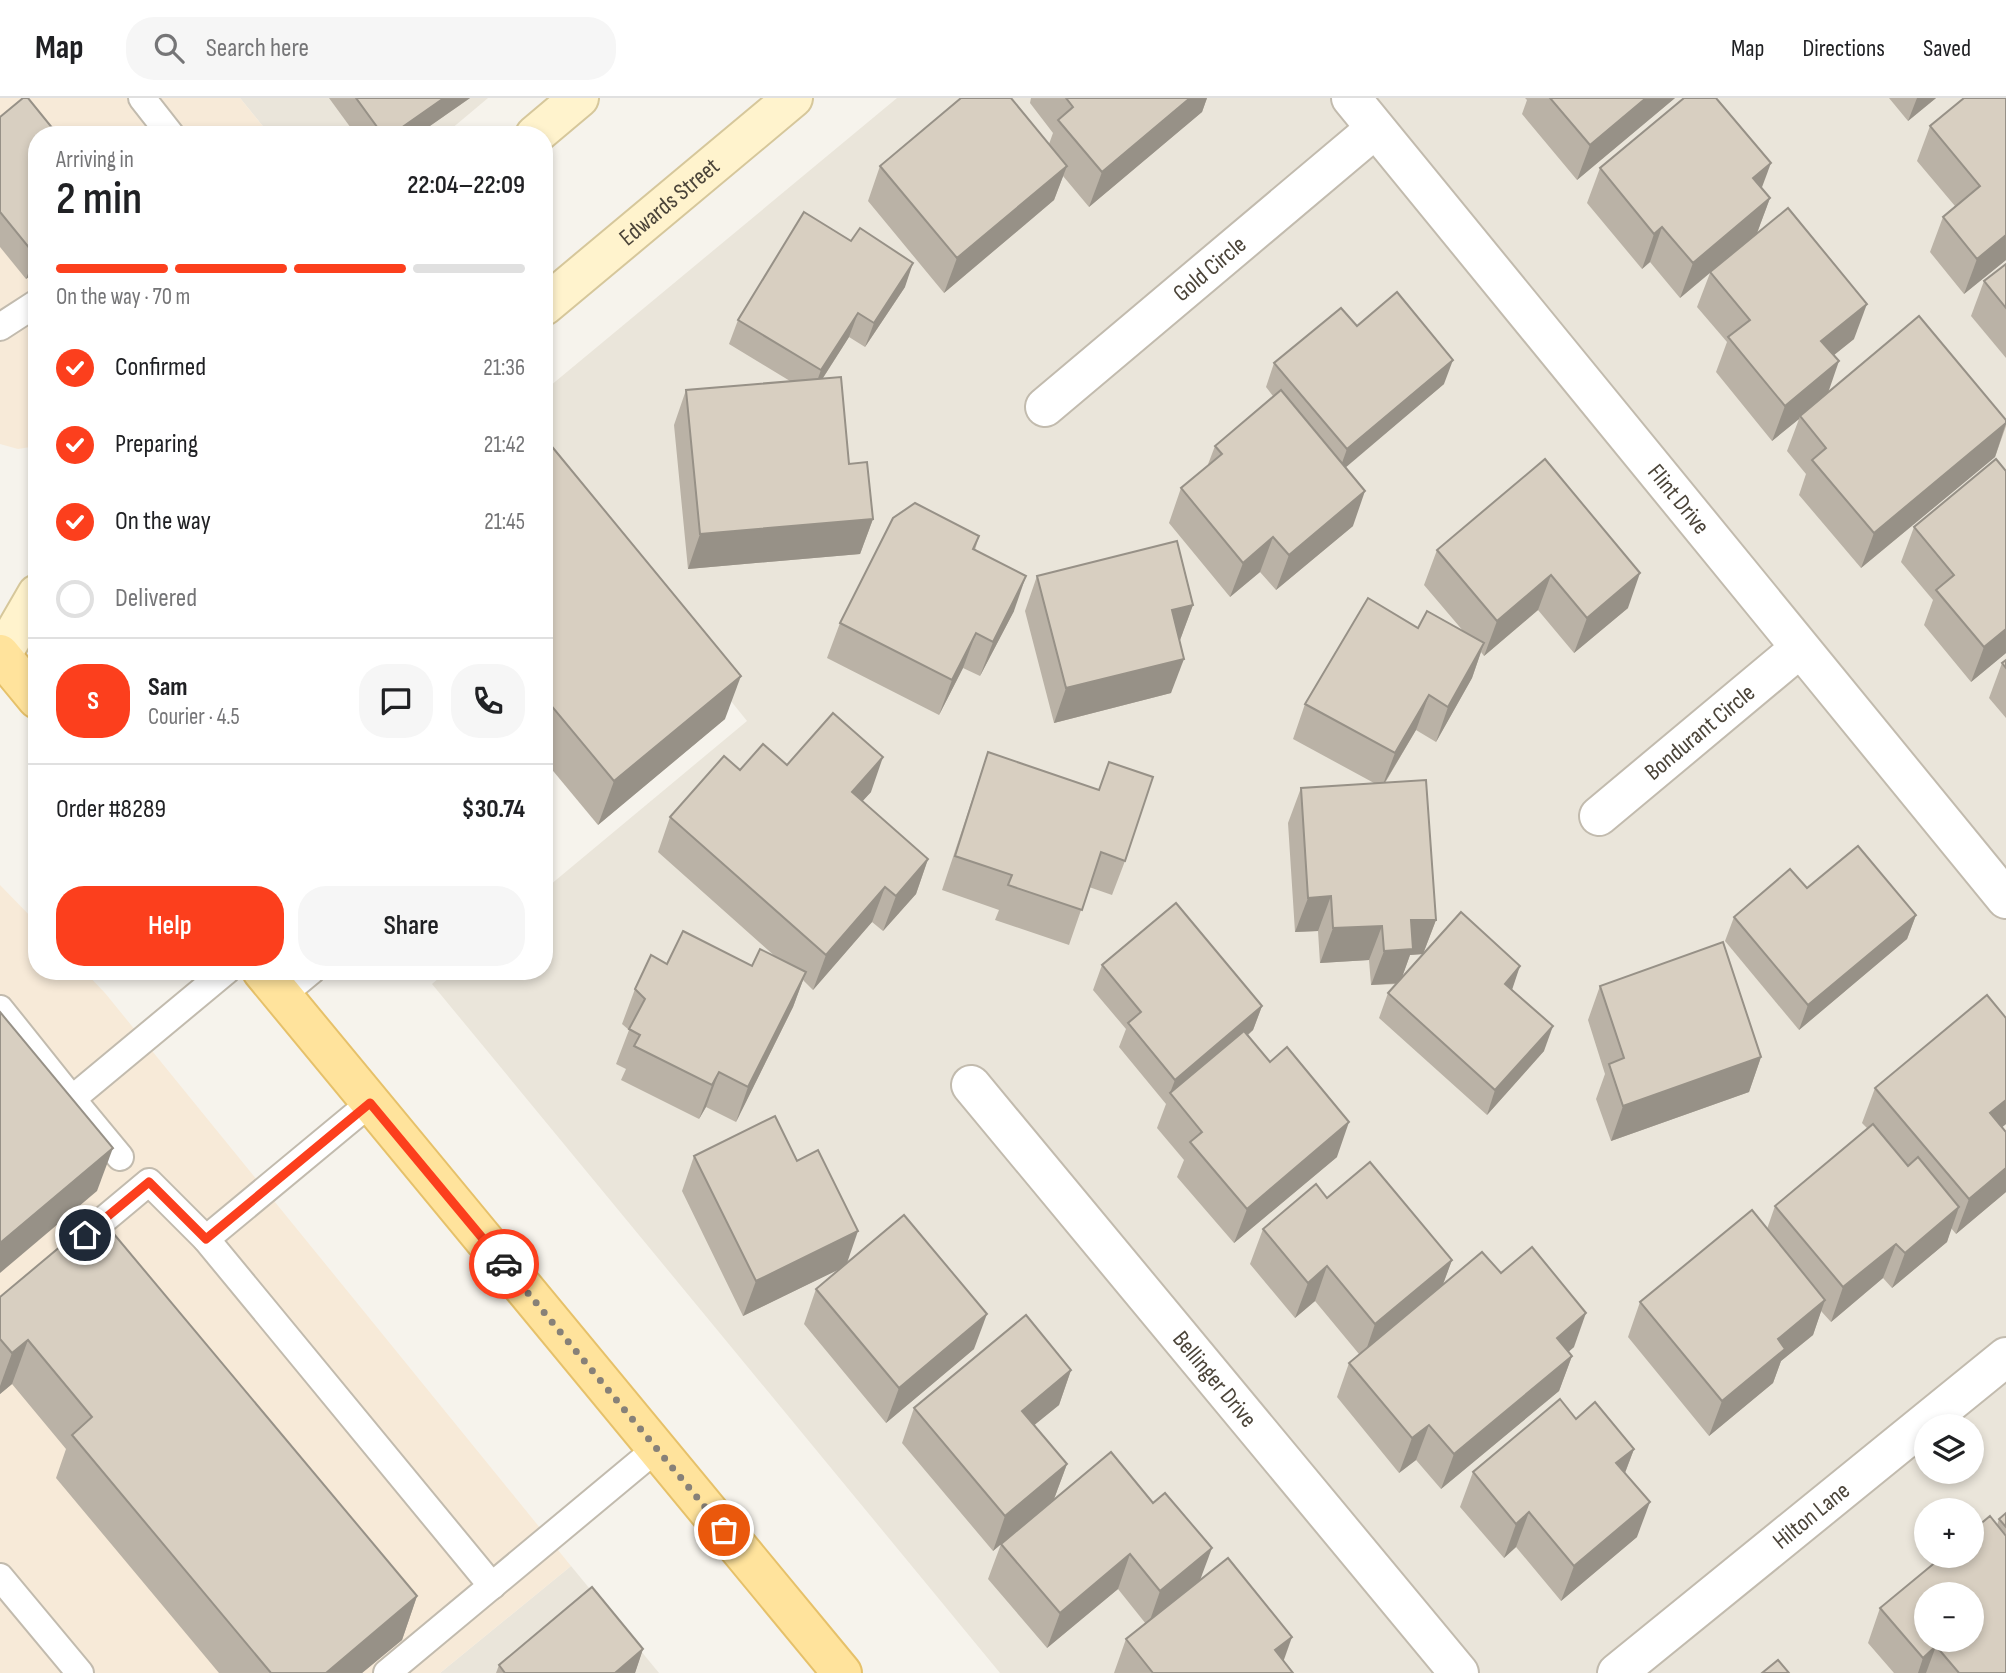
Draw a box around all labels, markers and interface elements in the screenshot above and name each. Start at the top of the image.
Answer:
search box [126,17,616,80]
text: Map [35,28,84,68]
icon: search [150,29,188,67]
text: Search here [206,33,309,64]
text: Map [1731,34,1764,63]
text: Directions [1802,34,1885,63]
text: Saved [1923,34,1971,63]
text: Arriving in [56,146,134,174]
street label: Edwards Street [613,152,725,252]
text: 22:04–22:09 [407,170,525,201]
text: 2 min [56,172,142,227]
street label: Gold Circle [1167,230,1252,308]
text: On the way · 70 m [56,283,190,311]
icon: check [56,349,94,387]
text: Confirmed [115,352,206,383]
text: 21:36 [483,354,525,382]
icon: check [56,426,94,464]
text: Preparing [115,429,198,460]
text: 21:42 [484,431,525,459]
street label: Flint Drive [1641,458,1716,540]
icon: check [56,503,94,541]
text: On the way [115,506,211,537]
text: 21:45 [484,508,525,536]
text: Delivered [115,583,197,614]
button: chat [359,664,433,738]
button: phone [451,664,525,738]
text: Sam [148,672,188,703]
street label: Bondurant Circle [1639,678,1761,787]
text: S [87,686,99,717]
text: Courier · 4.5 [148,703,240,731]
text: Order #8289 [56,794,166,825]
text: $30.74 [461,794,525,825]
button: Help [56,886,284,966]
button: Share [298,886,525,966]
pin [55,1205,115,1265]
icon: home [66,1216,104,1254]
courier [469,1229,539,1299]
icon: car [485,1245,523,1283]
street label: Bellinger Drive [1166,1325,1263,1433]
map controls [1914,1414,1984,1652]
button: layers [1914,1414,1984,1484]
street label: Hilton Lane [1767,1476,1856,1556]
button: + [1914,1498,1984,1568]
pin [694,1500,754,1560]
icon: bag [705,1511,743,1549]
button: − [1914,1582,1984,1652]

